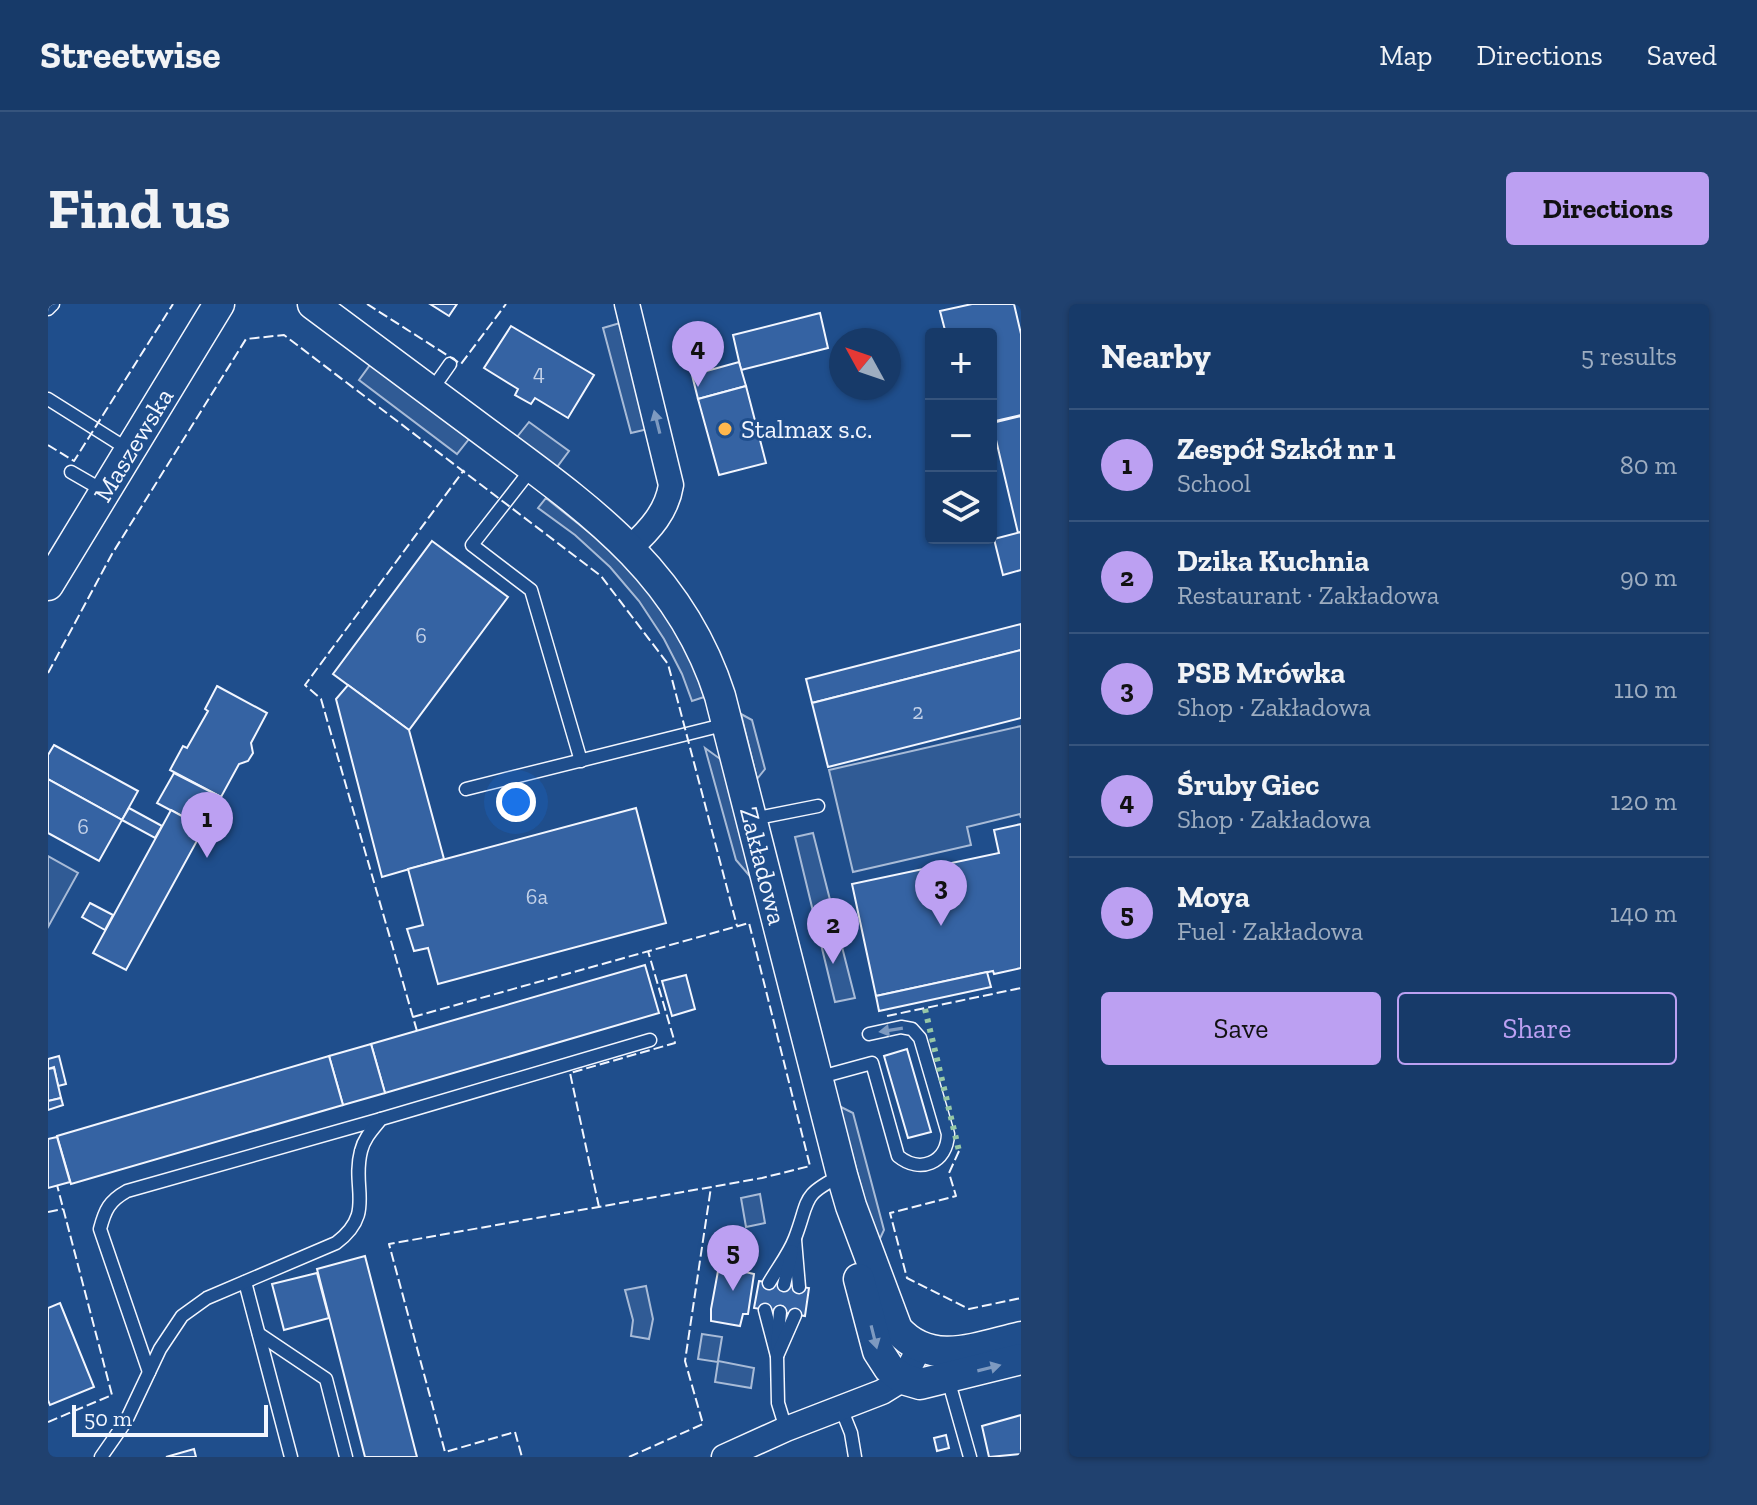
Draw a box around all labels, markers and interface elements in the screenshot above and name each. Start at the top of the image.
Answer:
text: Streetwise [40,32,221,78]
text: Map [1379,39,1432,72]
text: Directions [1476,39,1603,72]
text: Saved [1647,39,1717,72]
button: Directions [1506,172,1709,245]
text: Find us [48,175,231,242]
pin: 4 [672,321,724,387]
north arrow [829,328,901,400]
map controls [925,328,997,544]
button: + [925,328,997,400]
text: Nearby [1101,336,1211,377]
text: 5 results [1581,340,1677,372]
house number: 4 [533,359,545,386]
street label: Maszewska [86,382,180,508]
button: − [925,400,997,472]
one-way arrow [650,409,662,434]
place label: Stalmax s.c. [741,413,872,445]
marker: Stalmax s.c. [716,420,734,438]
text: Zespół Szkół nr 1 [1177,431,1396,467]
text: 1 [1122,449,1132,481]
text: 80 m [1620,449,1677,481]
text: School [1177,467,1251,499]
button: layers [925,472,997,544]
text: Dzika Kuchnia [1177,543,1369,579]
text: 2 [1120,561,1134,593]
text: 90 m [1620,561,1677,593]
text: Restaurant · Zakładowa [1177,579,1439,611]
house number: 6 [415,622,427,649]
text: PSB Mrówka [1177,655,1345,691]
text: 3 [1120,673,1134,705]
text: 110 m [1614,673,1677,705]
text: Shop · Zakładowa [1177,691,1371,723]
house number: 2 [912,698,924,725]
text: Śruby Giec [1177,767,1319,803]
your location [496,782,536,822]
text: 4 [1120,785,1134,817]
text: 120 m [1610,785,1677,817]
pin: 1 [181,792,233,858]
street label: Zakładowa [733,803,794,929]
text: Shop · Zakładowa [1177,803,1371,835]
house number: 6 [77,813,89,840]
pin: 3 [915,860,967,926]
text: Moya [1177,879,1250,915]
house number: 6a [526,883,549,910]
text: 5 [1120,897,1134,929]
text: 140 m [1610,897,1677,929]
pin: 2 [807,898,859,964]
text: Fuel · Zakładowa [1177,915,1363,947]
button: Save [1101,992,1381,1065]
button: Share [1397,992,1677,1065]
one-way arrow [878,1024,903,1037]
pin: 5 [707,1225,759,1291]
one-way arrow [869,1325,881,1350]
one-way arrow [977,1361,1002,1373]
scale bar [72,1401,268,1437]
text: 50 m [84,1405,132,1432]

